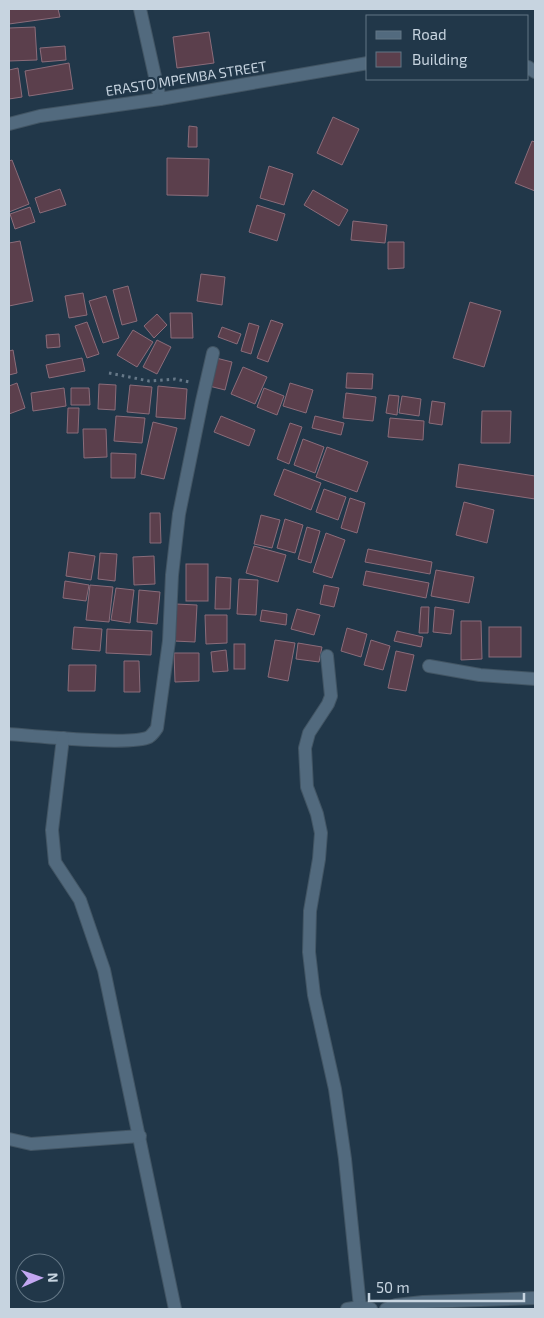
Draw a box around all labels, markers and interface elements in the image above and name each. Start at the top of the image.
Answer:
legend [366,15,529,80]
text: Road [412,25,447,43]
text: Building [412,50,468,68]
street label: ERASTO MPEMBA STREET [104,57,268,99]
north arrow [15,1253,65,1303]
scale bar [369,1270,524,1302]
text: N [45,1272,62,1283]
text: 50 m [376,1278,410,1296]

